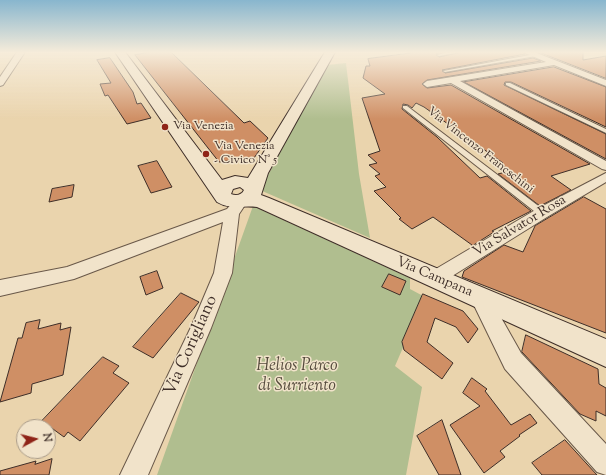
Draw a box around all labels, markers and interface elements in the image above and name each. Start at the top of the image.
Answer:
street label: Via Vincenzo Francschini [424,105,536,197]
place label: Via Venezia [173,120,234,134]
marker: Via Venezia [160,122,170,132]
place label: Via Venezia - Civico N° 5 [214,140,277,168]
marker: Via Venezia - Civico N° 5 [201,149,211,159]
street label: Via Salvator Rosa [470,192,570,262]
street label: Via Campana [393,254,475,302]
street label: Via Corigliano [161,293,223,399]
park label: Helios Parco di Surriento [256,357,338,397]
north arrow [16,419,56,459]
text: N [38,432,55,443]

